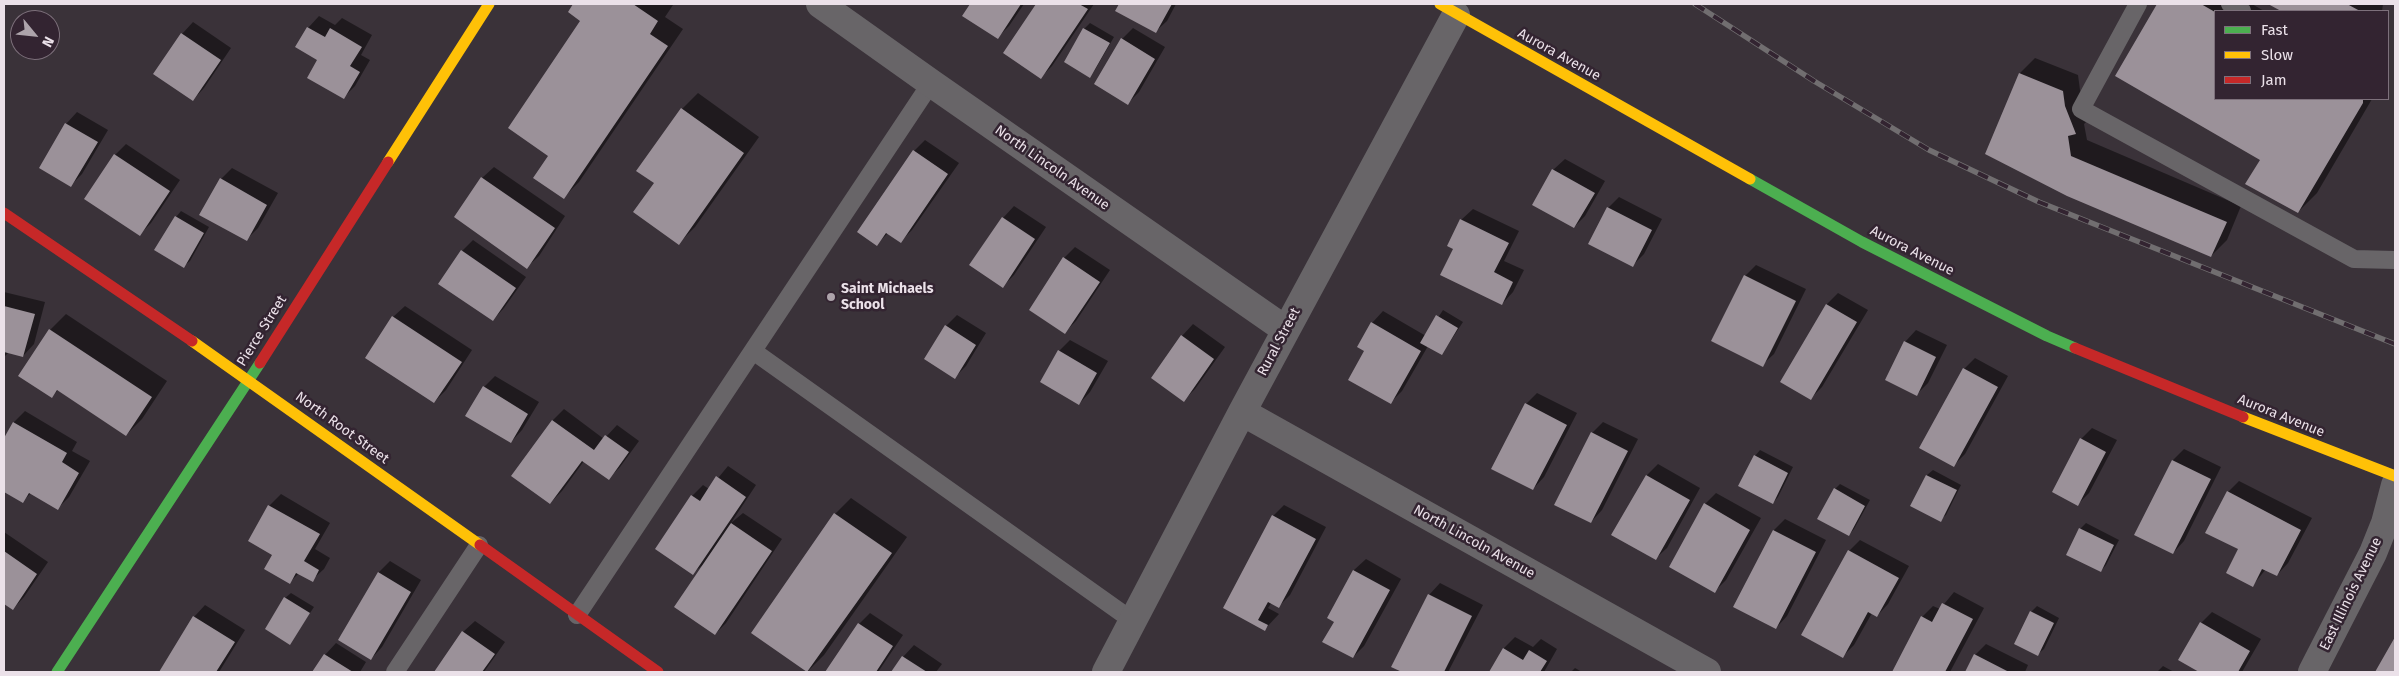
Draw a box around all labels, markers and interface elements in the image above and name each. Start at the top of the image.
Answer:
north arrow [10,10,60,60]
legend [2214,10,2389,100]
text: Fast [2261,21,2288,39]
street label: Aurora Avenue [1515,25,1603,85]
text: N [38,34,57,50]
text: Slow [2261,46,2293,64]
text: Jam [2261,71,2287,89]
street label: North Lincoln Avenue [991,122,1113,214]
street label: Aurora Avenue [1867,223,1957,279]
place label: Saint Michaels School [841,281,933,314]
marker: Saint Michaels School [825,291,837,303]
street label: Pierce Street [234,292,290,370]
street label: Rural Street [1254,305,1304,379]
street label: North Root Street [292,388,392,468]
street label: Aurora Avenue [2235,391,2327,441]
street label: North Lincoln Avenue [1410,502,1538,582]
street label: East Illinois Avenue [2316,535,2386,653]

